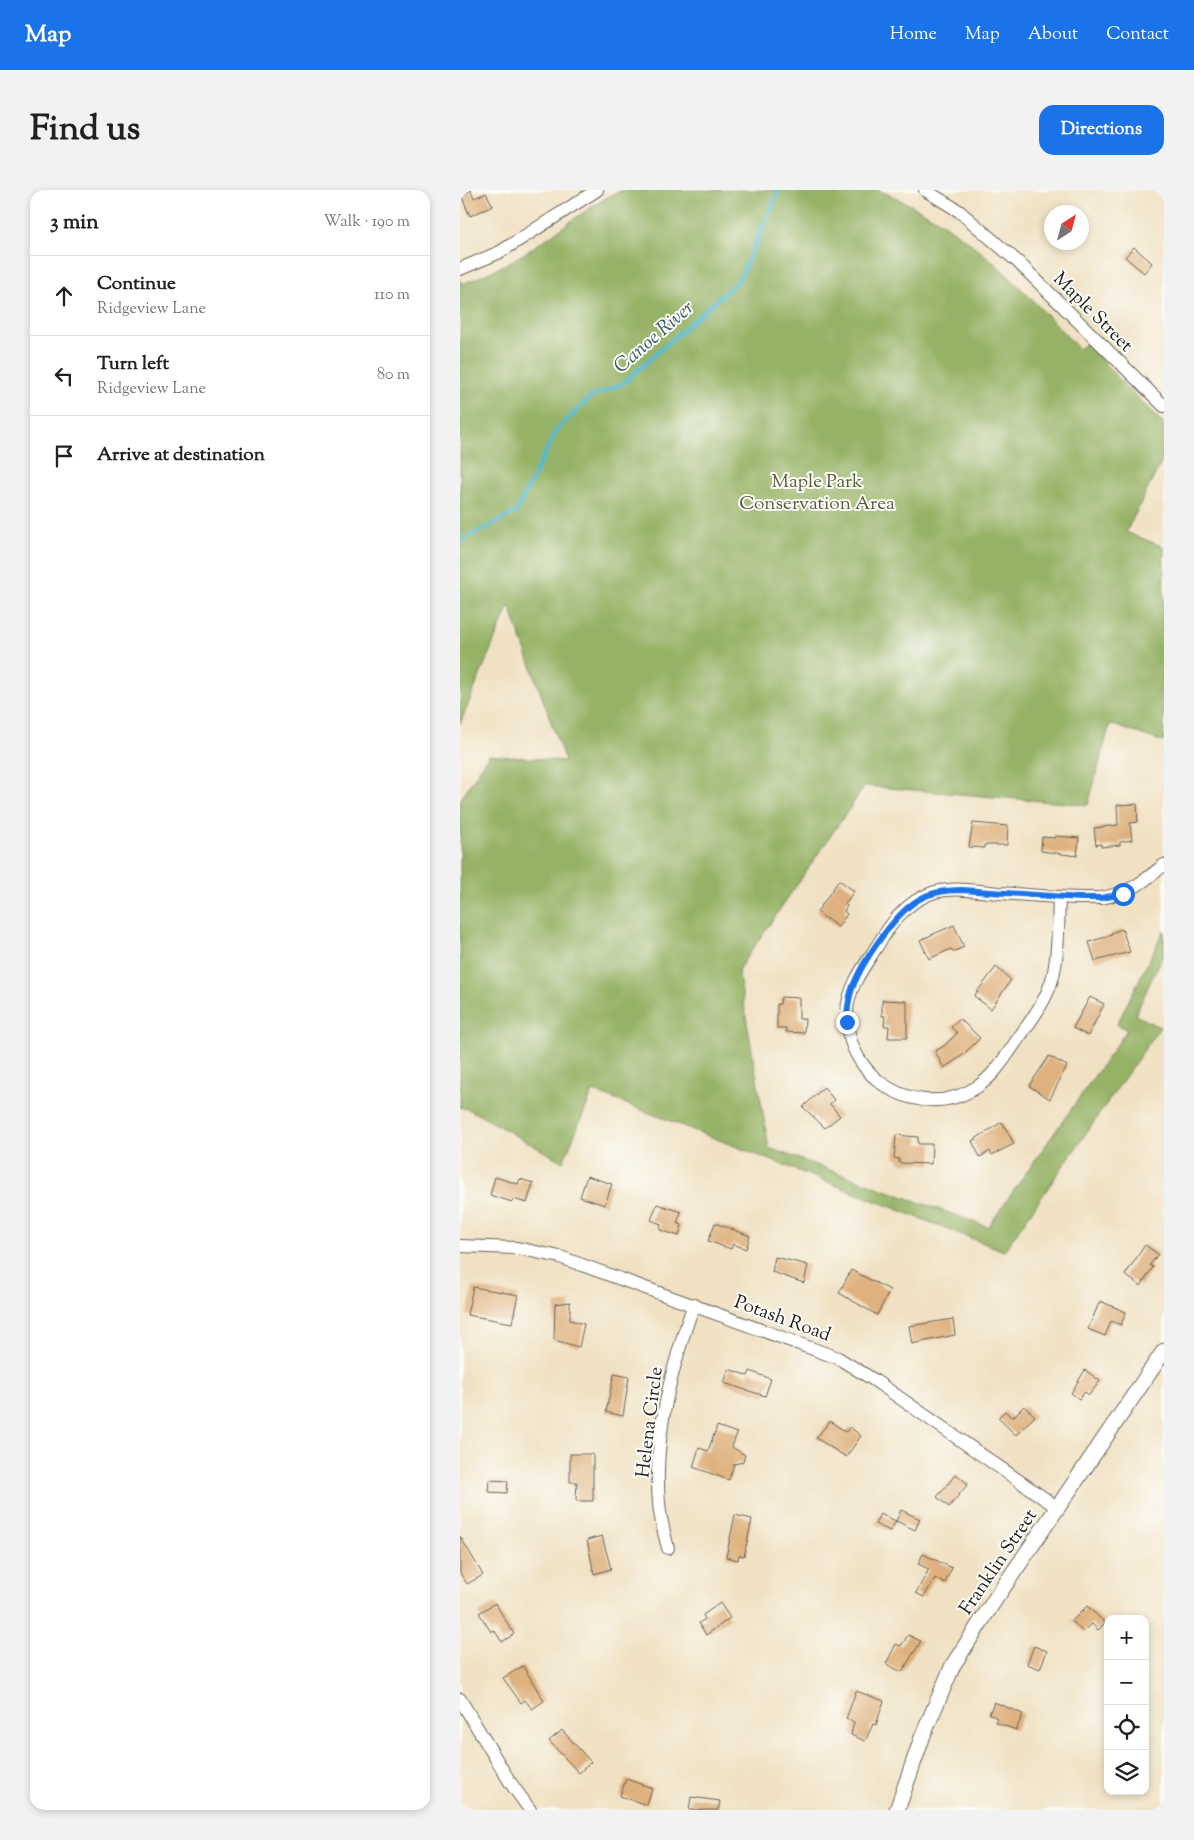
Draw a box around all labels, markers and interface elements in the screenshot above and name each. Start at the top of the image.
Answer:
text: Map [25,18,71,52]
text: Home [890,22,937,48]
text: Map [965,22,1000,48]
text: About [1028,22,1078,48]
text: Contact [1106,22,1169,48]
text: Find us [30,105,140,156]
button: Directions [1039,105,1164,155]
north arrow [1044,205,1089,250]
text: 3 min [50,208,99,238]
text: Walk · 190 m [323,211,410,234]
street label: Maple Street [1046,267,1139,359]
text: Continue [97,271,176,298]
icon: ahead [50,282,78,310]
text: 110 m [374,284,410,307]
water label: Canoe River [608,295,701,381]
text: Ridgeview Lane [97,298,206,321]
text: Turn left [97,351,169,378]
icon: left [50,362,78,390]
text: 80 m [377,364,410,387]
text: Ridgeview Lane [97,378,206,401]
icon: arrive [50,442,78,470]
text: Arrive at destination [97,442,265,469]
park label: Maple Park Conservation Area [739,469,895,518]
route start [1112,883,1135,906]
route end [836,1011,859,1034]
street label: Potash Road [730,1289,834,1349]
street label: Helena Circle [630,1365,671,1479]
street label: Franklin Street [954,1504,1045,1621]
map controls [1104,1615,1149,1795]
button: + [1104,1615,1149,1660]
button: − [1104,1660,1149,1705]
button: locate [1104,1705,1149,1750]
button: layers [1104,1750,1149,1795]

